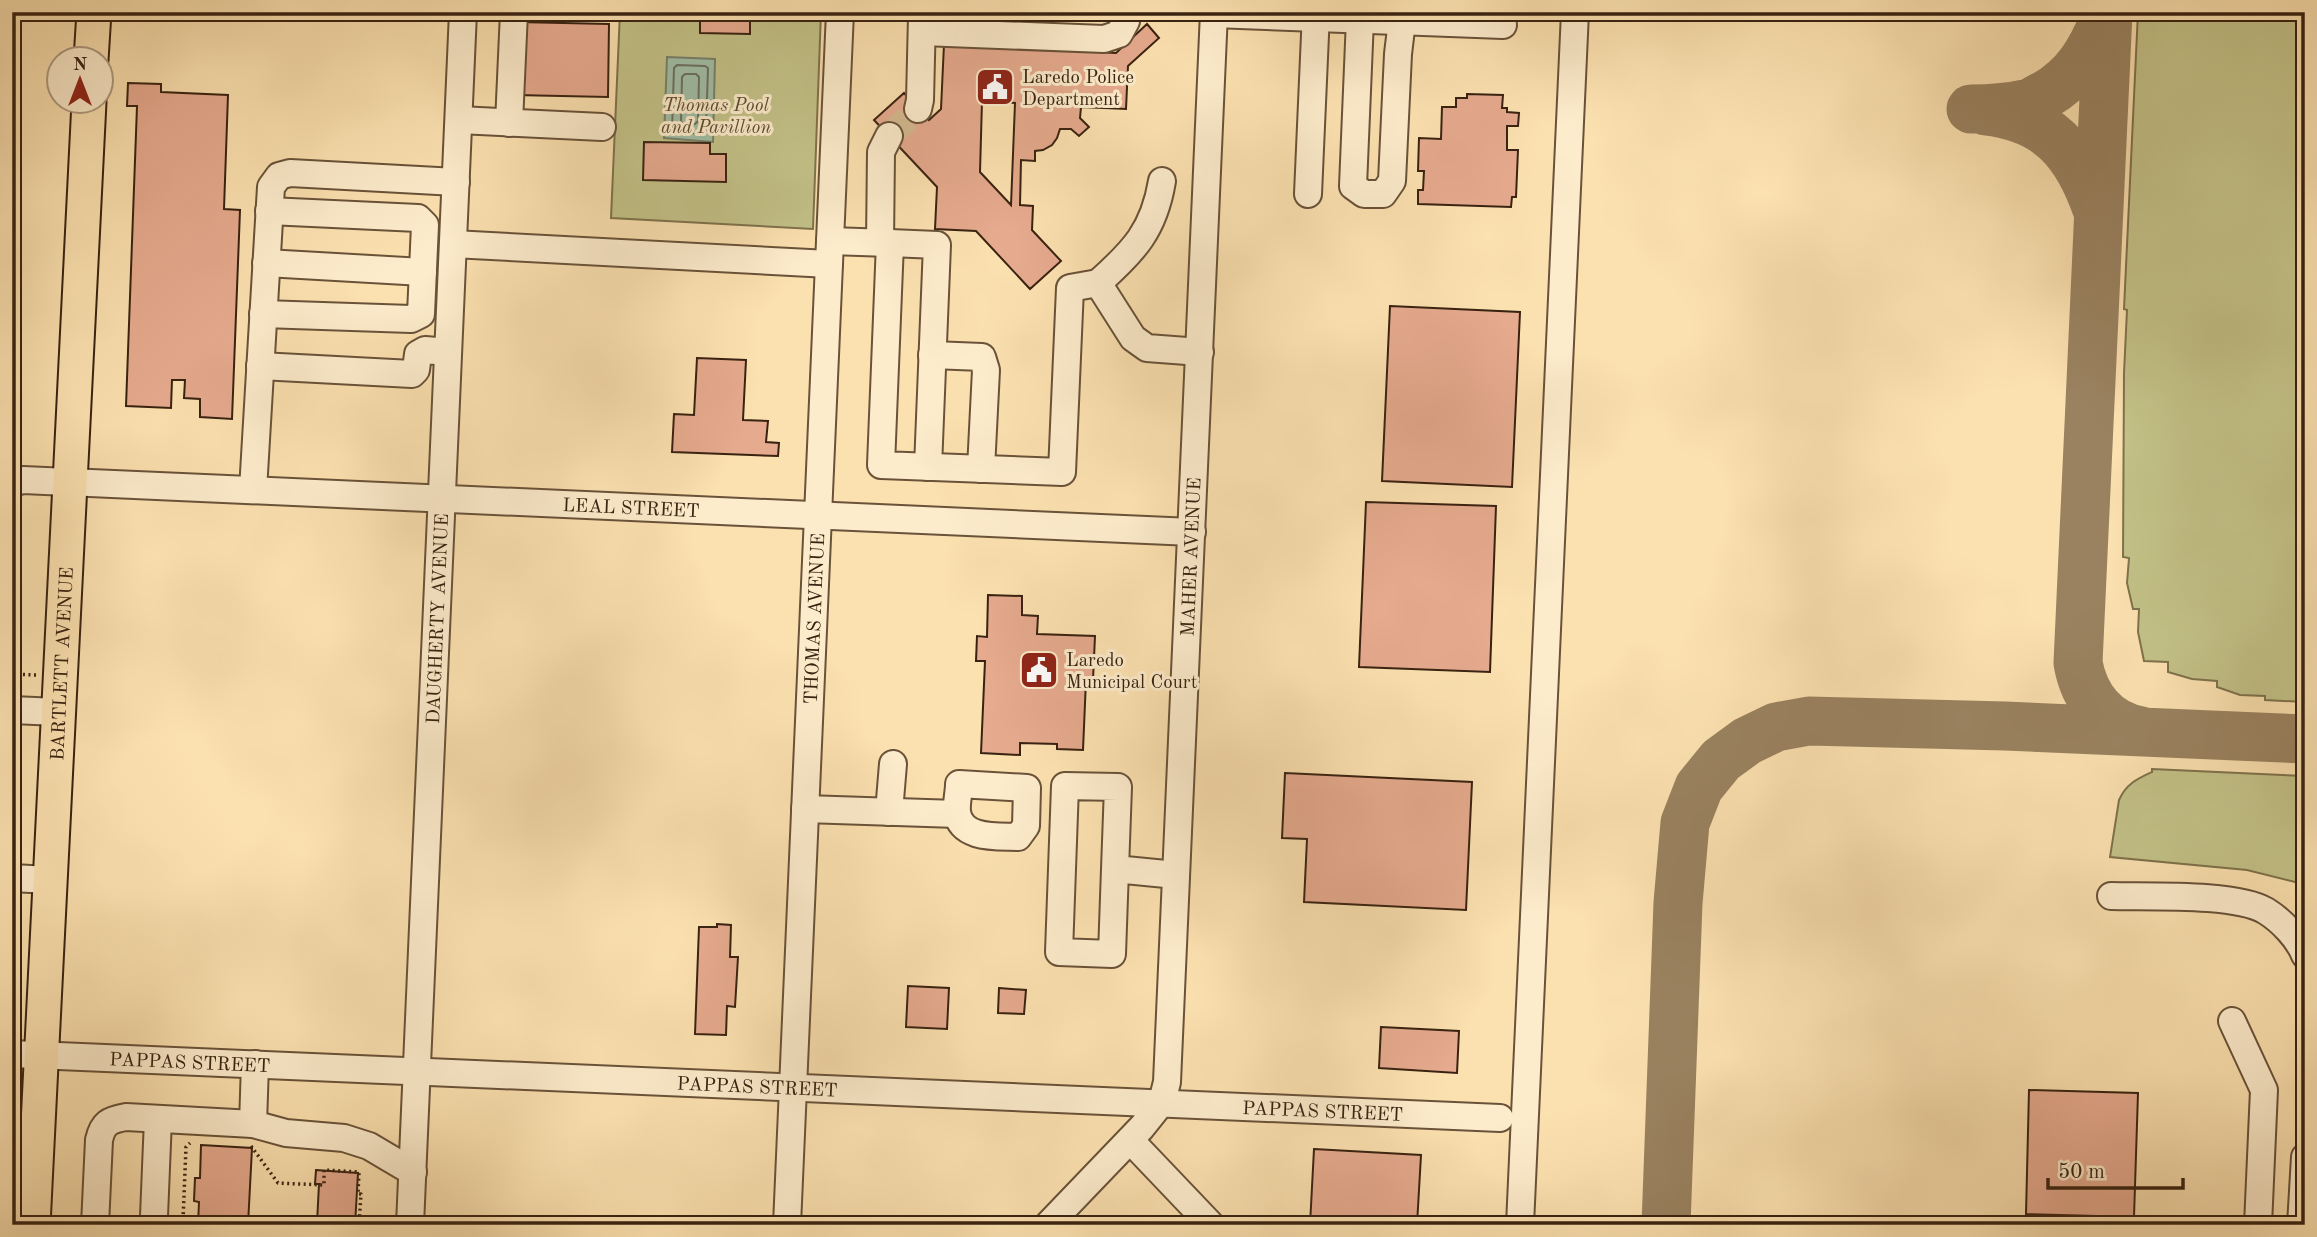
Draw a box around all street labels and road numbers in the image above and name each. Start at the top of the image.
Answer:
street label: MAHER AVENUE [1180,477,1206,637]
street label: LEAL STREET [562,497,700,522]
street label: DAUGHERTY AVENUE [425,513,453,724]
street label: THOMAS AVENUE [803,533,829,705]
street label: BARTLETT AVENUE [49,566,78,761]
street label: PAPPAS STREET [109,1051,271,1077]
street label: PAPPAS STREET [676,1076,838,1102]
street label: PAPPAS STREET [1242,1100,1404,1126]

